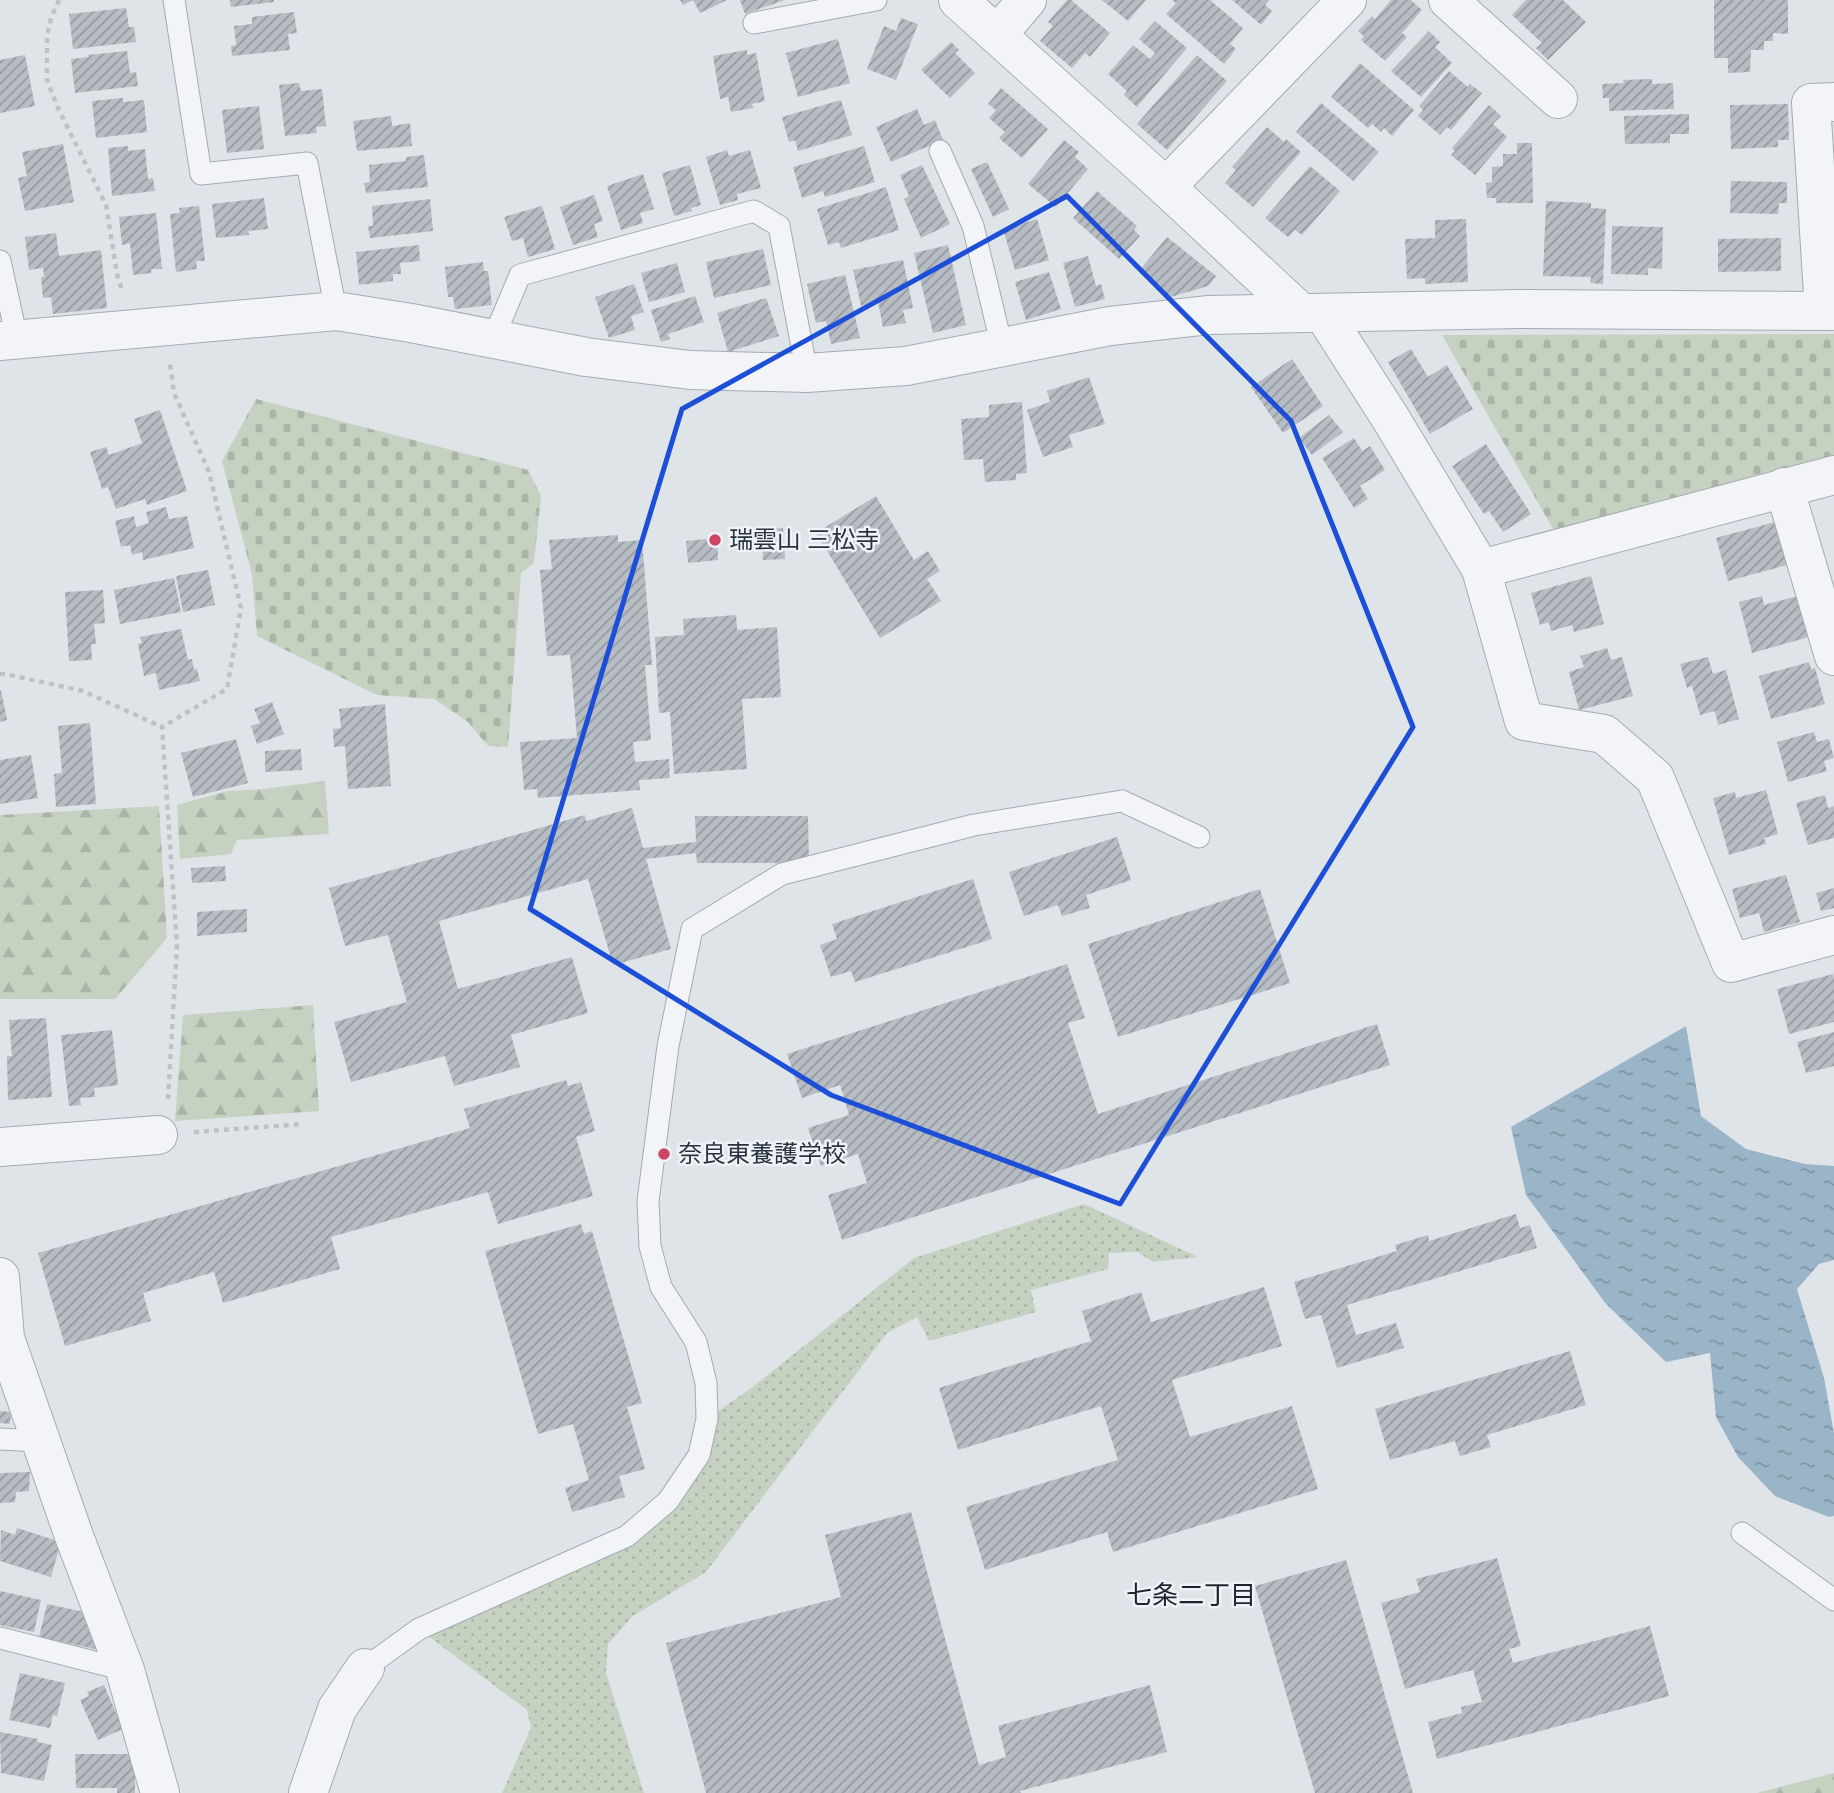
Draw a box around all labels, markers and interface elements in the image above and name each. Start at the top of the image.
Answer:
place label: 瑞雲山 三松寺 [729,524,879,553]
marker: 瑞雲山 三松寺 [707,532,723,548]
place label: 奈良東養護学校 [678,1138,846,1167]
marker: 奈良東養護学校 [656,1146,672,1162]
district label: 七条二丁目 [1126,1578,1256,1610]

